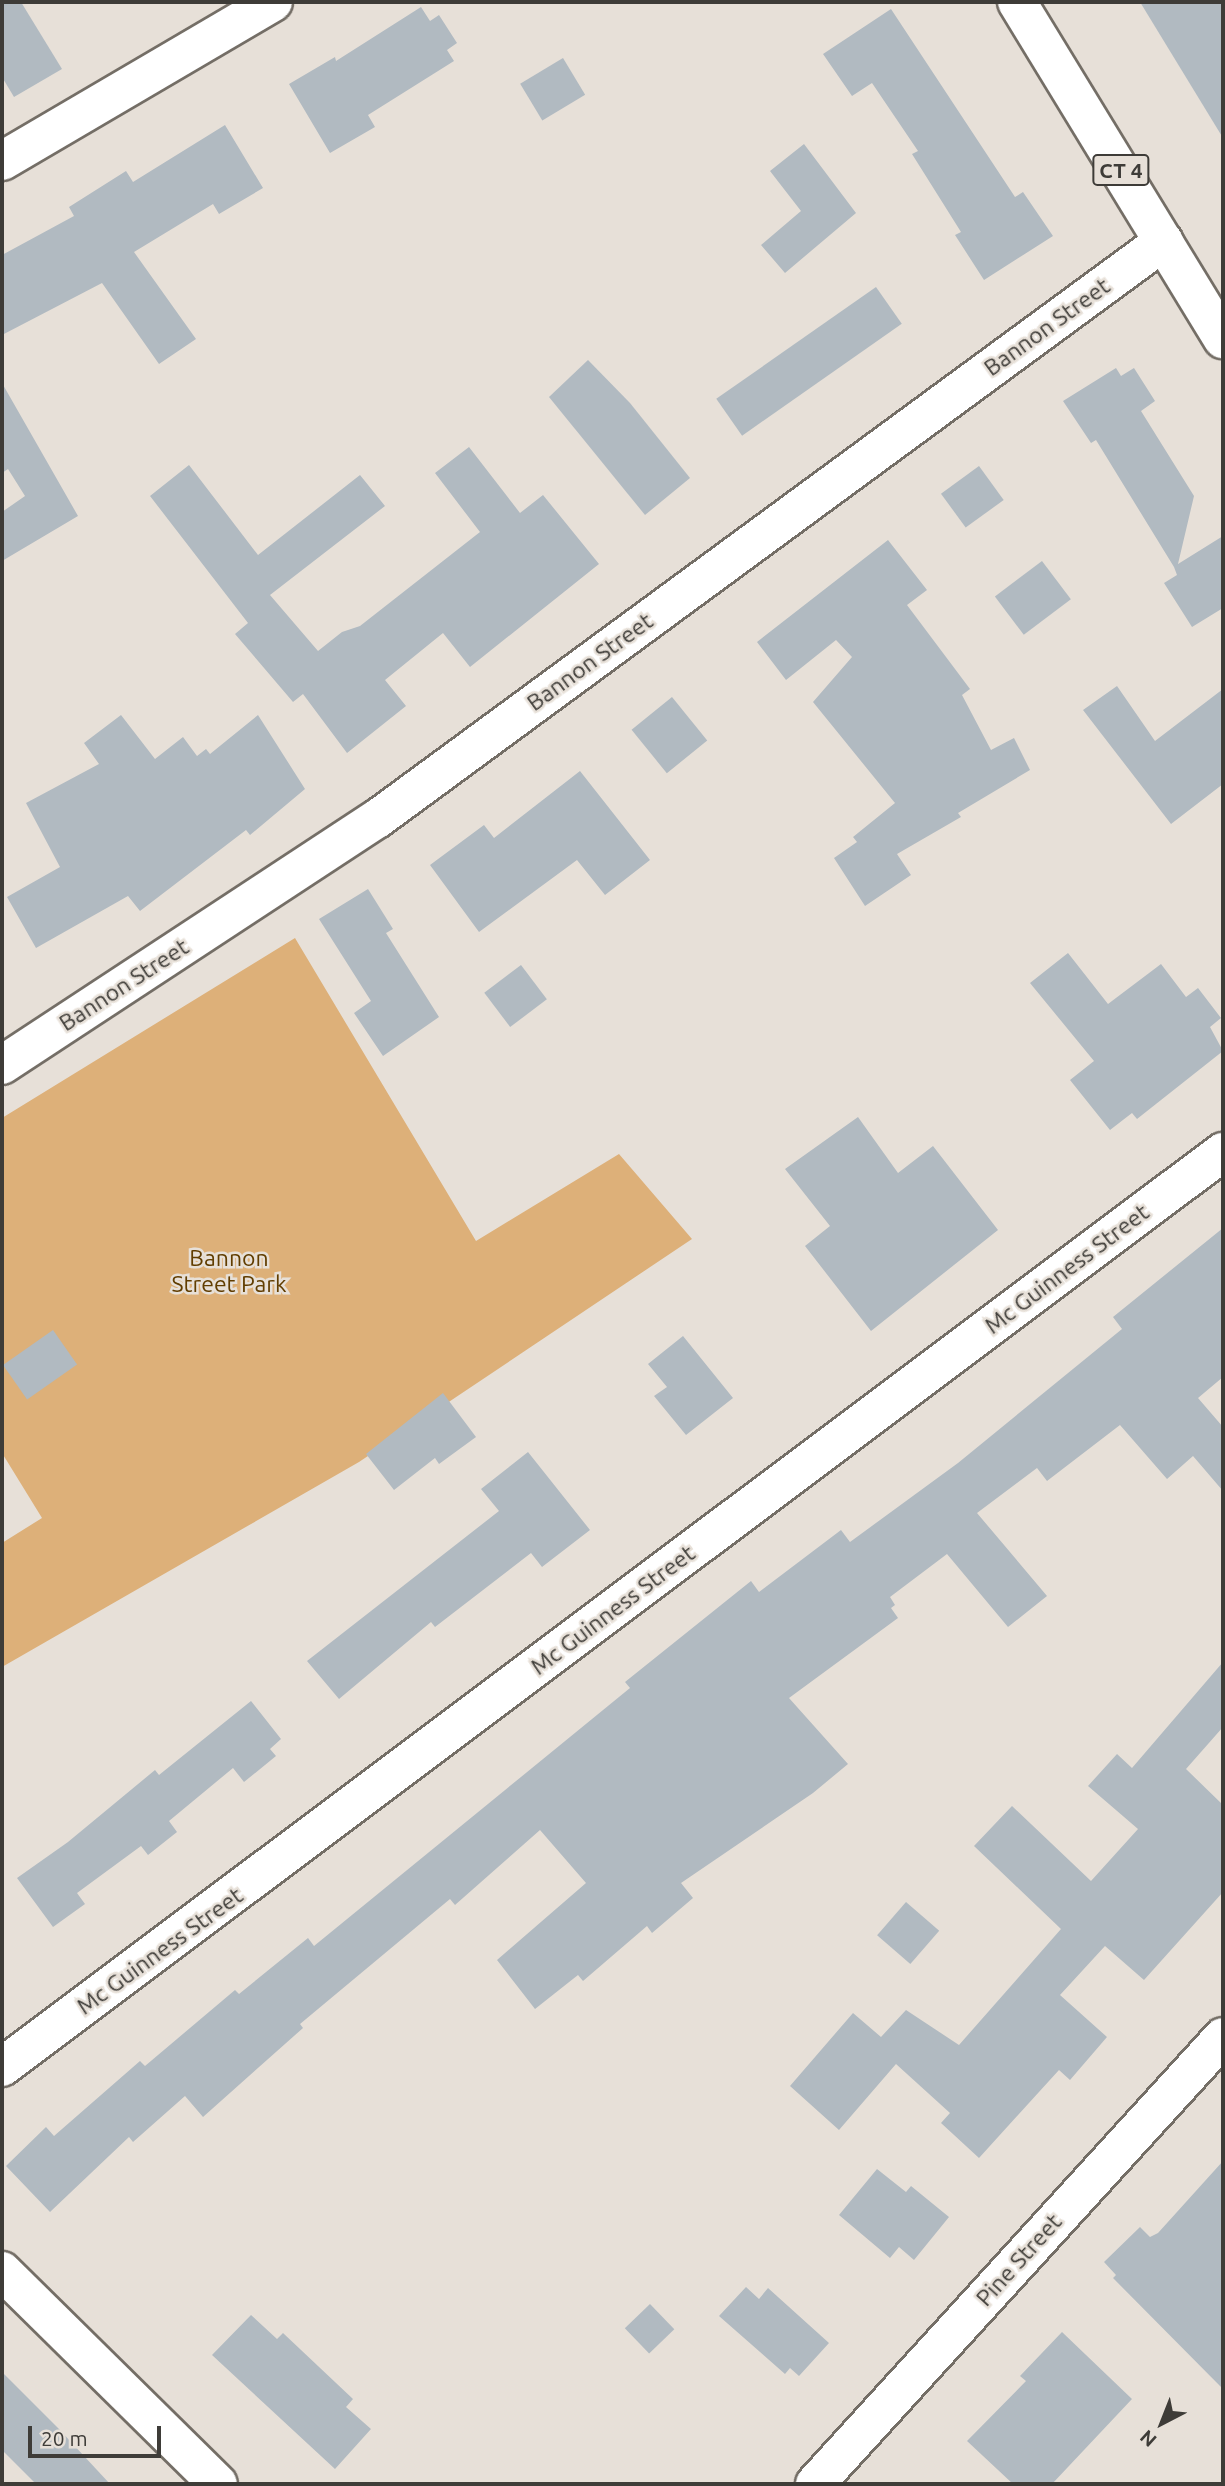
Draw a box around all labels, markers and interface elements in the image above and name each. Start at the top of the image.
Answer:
road number: CT 4 [1091,152,1151,188]
street label: Bannon Street [979,272,1115,382]
street label: Bannon Street [522,607,658,717]
street label: Bannon Street [54,933,194,1037]
street label: Mc Guinness Street [979,1198,1155,1340]
park label: Bannon Street Park [171,1244,287,1298]
street label: Mc Guinness Street [525,1539,701,1681]
street label: Mc Guinness Street [72,1882,248,2020]
street label: Pine Street [970,2208,1068,2312]
north arrow [1127,2388,1197,2458]
scale bar [32,2412,164,2456]
text: 20 m [41,2426,88,2450]
text: N [1135,2426,1161,2452]

